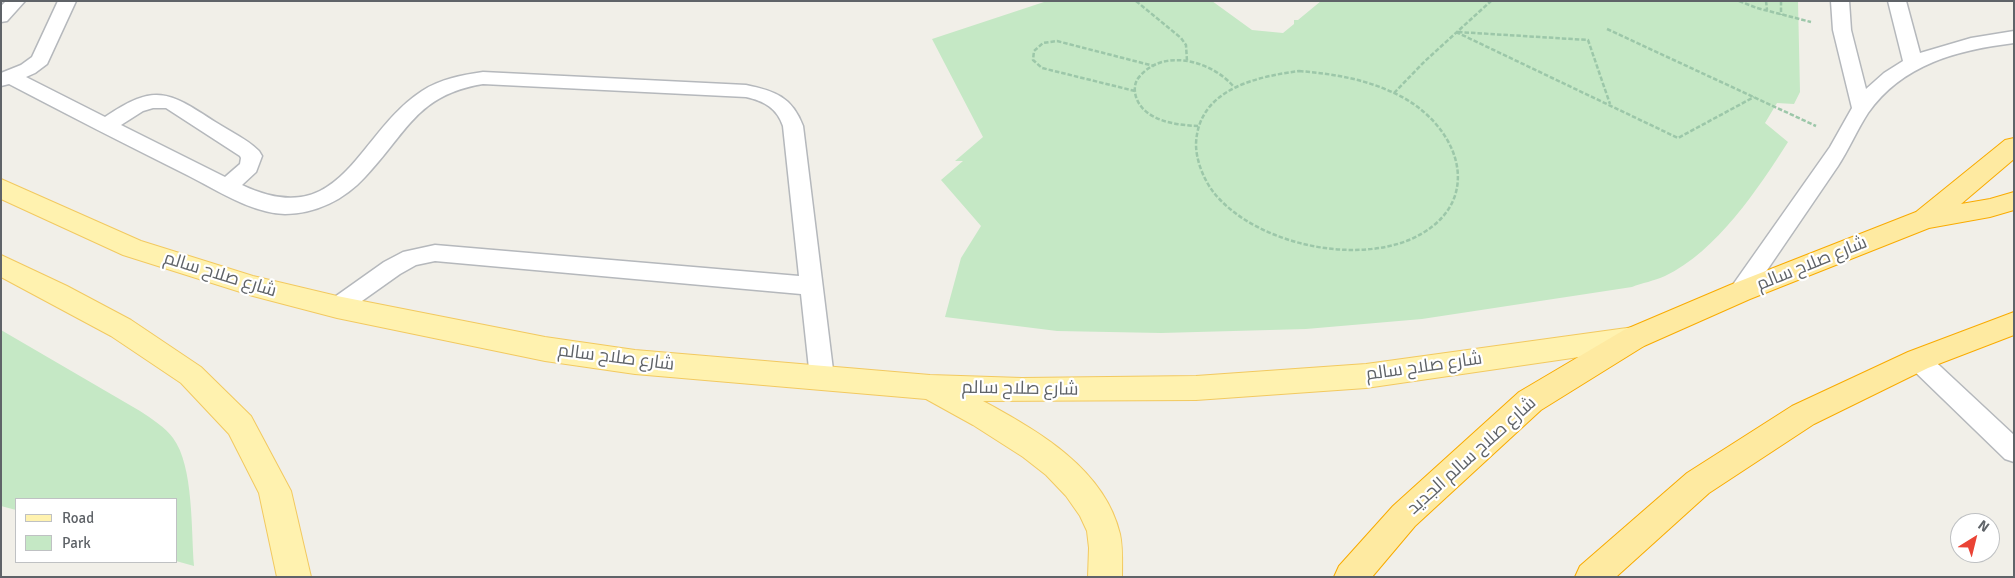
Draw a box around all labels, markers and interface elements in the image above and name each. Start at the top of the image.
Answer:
street label: شارع صلاح سالم [1754,232,1870,296]
street label: شارع صلاح سالم [161,248,279,302]
street label: شارع صلاح سالم [557,340,675,376]
street label: شارع صلاح سالم [1365,348,1483,386]
street label: شارع صلاح سالم [961,377,1079,401]
street label: شارع صلاح سالم الجديد [1403,393,1541,519]
legend [15,498,178,563]
text: Road [62,509,94,527]
north arrow [1950,513,2000,563]
text: N [1975,517,1992,536]
text: Park [62,534,91,552]

